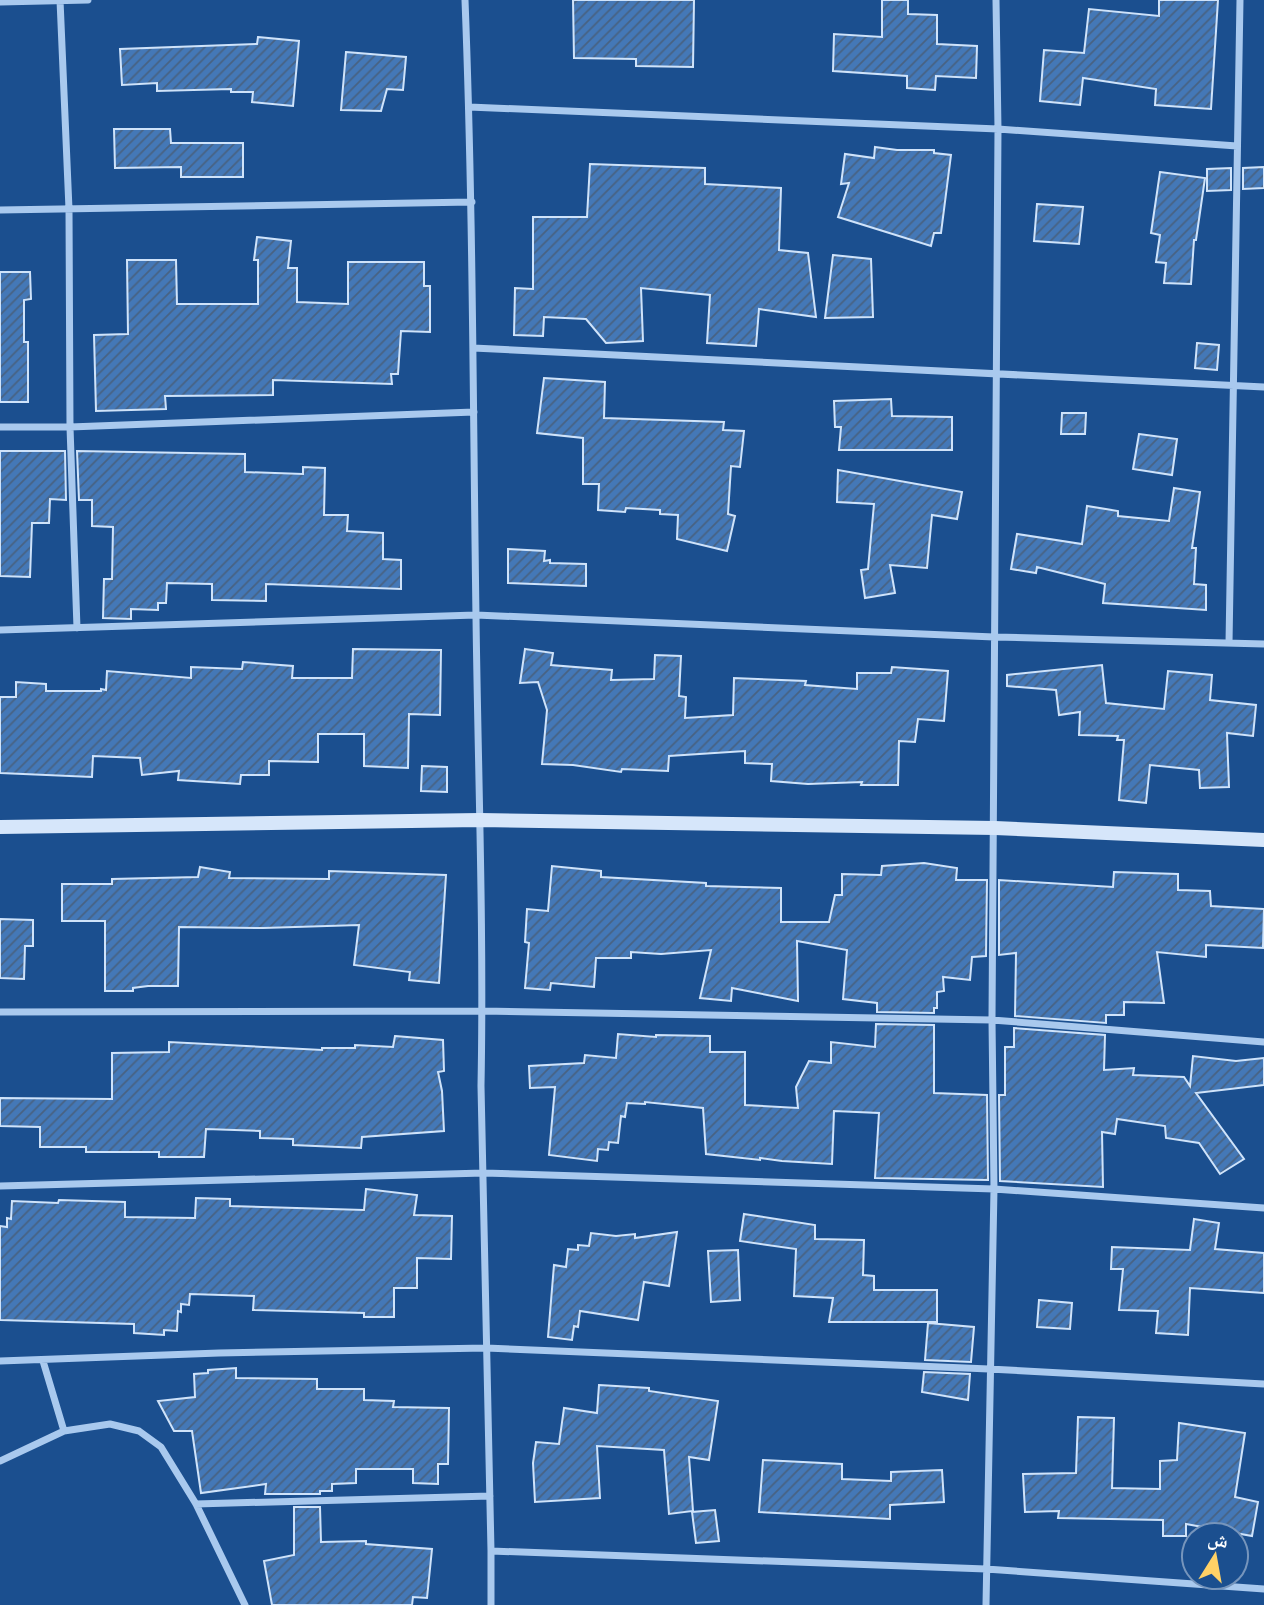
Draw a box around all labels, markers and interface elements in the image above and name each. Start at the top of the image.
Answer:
north arrow [1180,1521,1250,1591]
text: ش [1206,1526,1230,1555]

